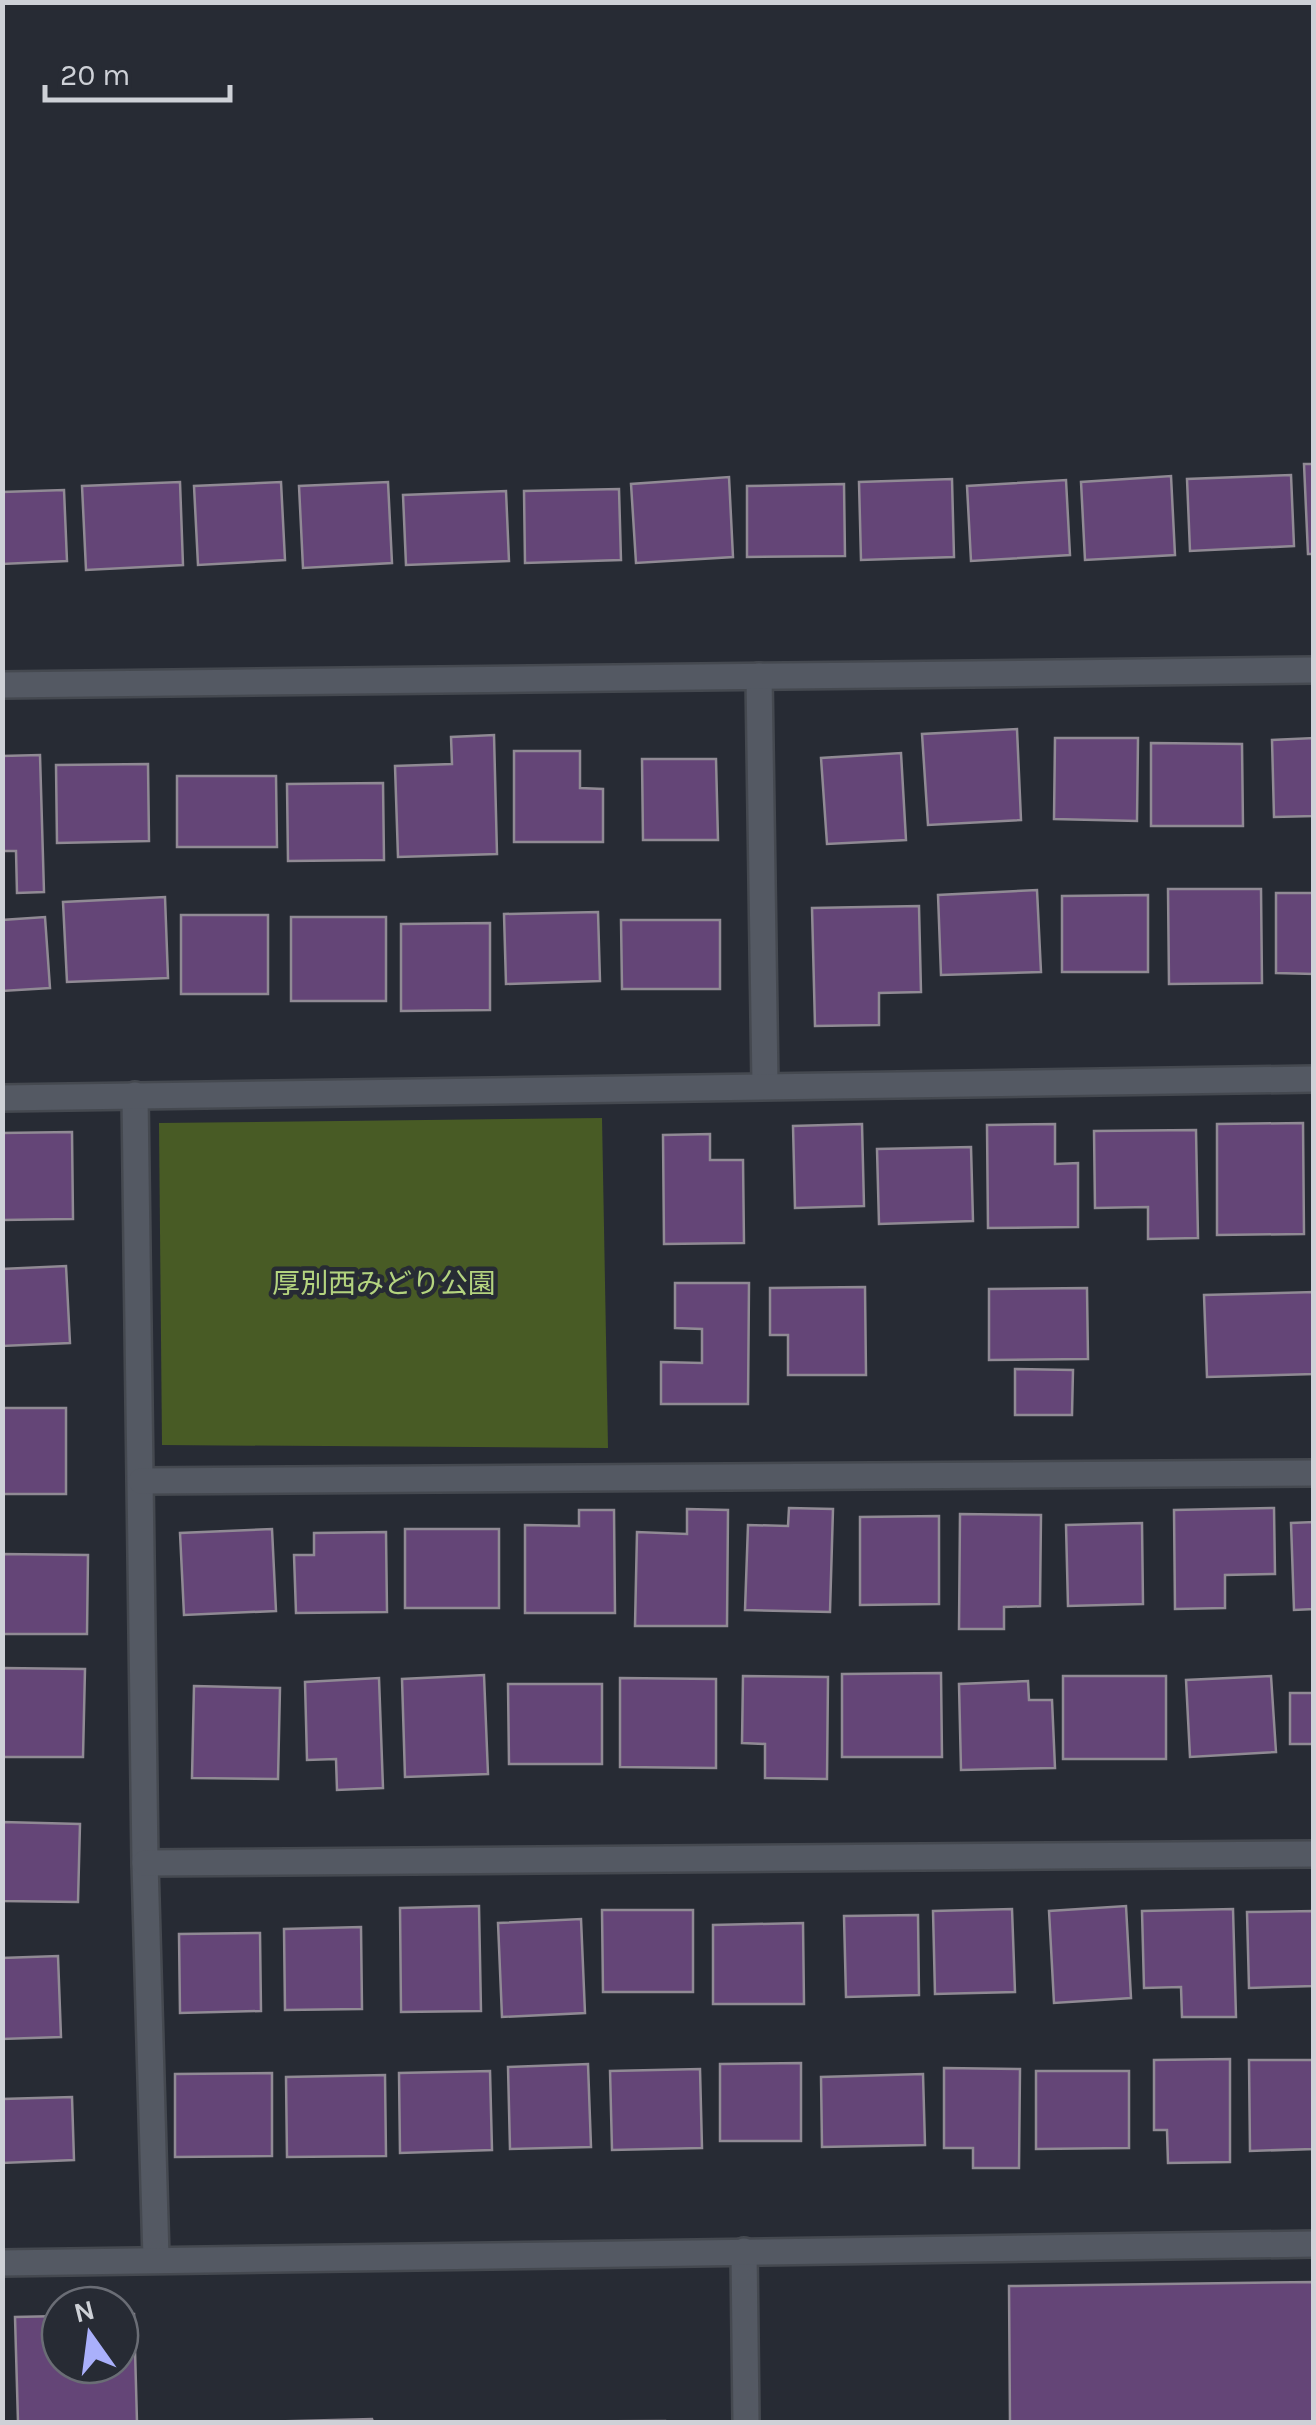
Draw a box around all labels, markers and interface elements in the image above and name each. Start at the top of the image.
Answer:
scale bar [45,40,230,102]
text: 20 m [60,57,130,93]
park label: 厚別西みどり公園 [272,1267,496,1300]
north arrow [40,2285,140,2385]
text: N [70,2293,98,2330]

